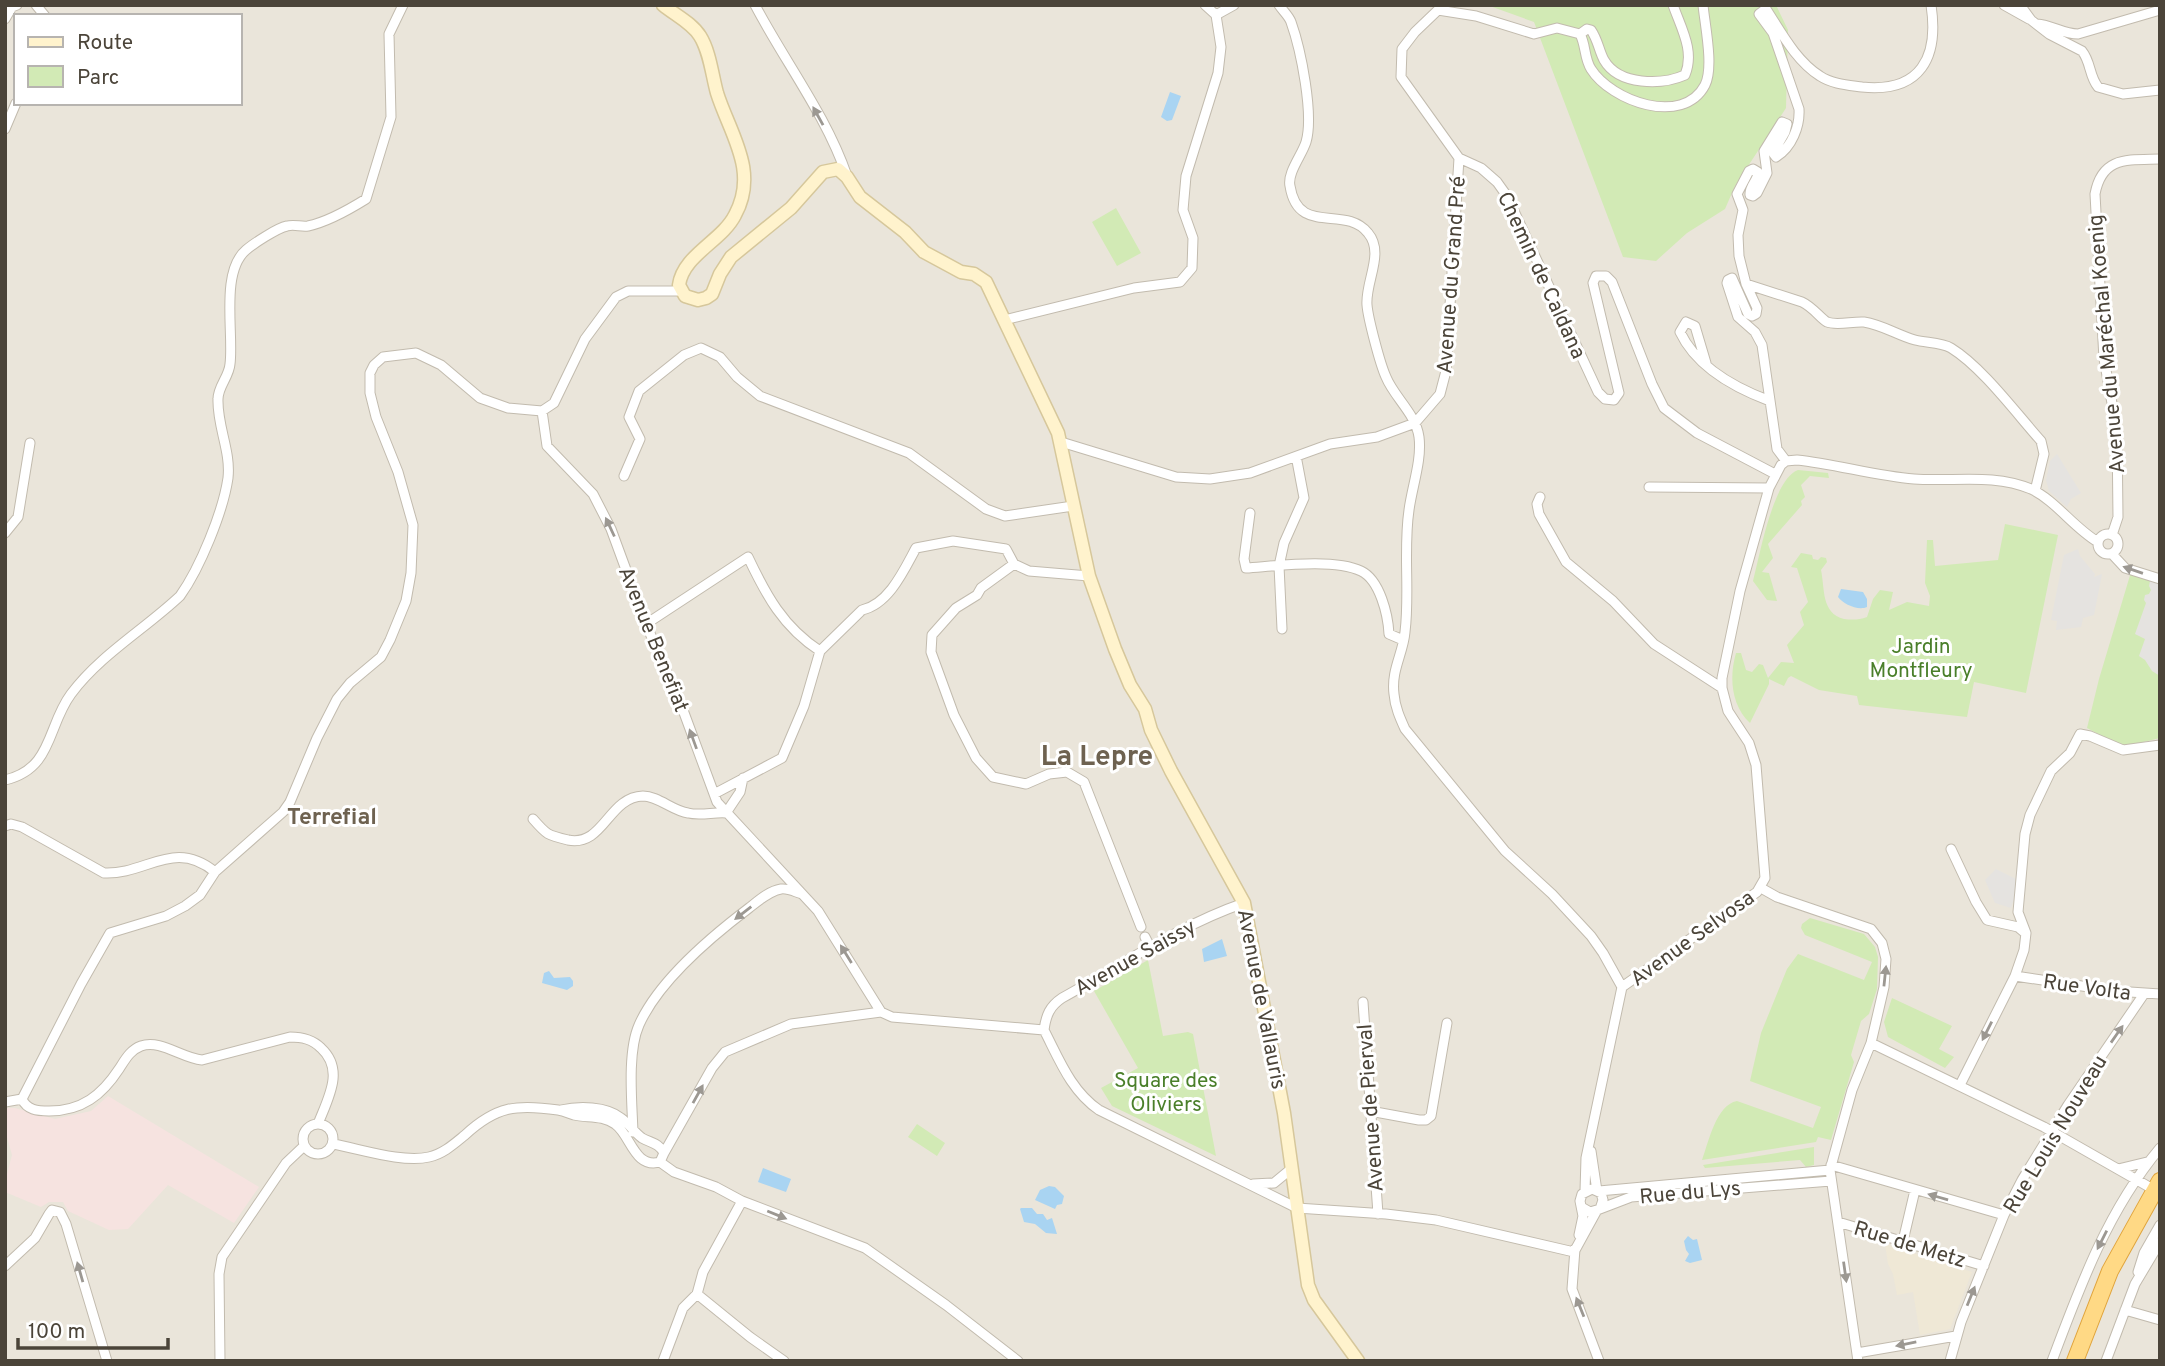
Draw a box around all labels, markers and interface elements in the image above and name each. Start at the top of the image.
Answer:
legend [14,14,242,105]
text: Route [77,30,133,57]
text: Parc [77,65,119,92]
one-way arrow [812,106,824,126]
street label: Avenue du Grand Pré [1432,175,1473,375]
street label: Chemin de Caldana [1490,188,1591,364]
street label: Avenue du Maréchal Koenig [2083,213,2132,475]
one-way arrow [604,517,616,537]
street label: Avenue Benefiat [611,563,694,716]
one-way arrow [2123,564,2144,575]
park label: Jardin Montfleury [1869,634,1973,685]
one-way arrow [687,728,698,749]
district label: La Lepre [1041,740,1153,776]
district label: Terrefial [287,804,377,833]
street label: Avenue Selvosa [1625,885,1760,993]
one-way arrow [735,905,753,920]
street label: Avenue de Vallauris [1230,907,1291,1092]
street label: Avenue Saissy [1070,914,1201,1003]
one-way arrow [839,944,852,963]
one-way arrow [1880,965,1891,987]
street label: Rue Volta [2041,969,2132,1008]
one-way arrow [1982,1021,1993,1041]
street label: Avenue de Pierval [1352,1023,1391,1193]
one-way arrow [2110,1025,2124,1043]
street label: Rue Louis Nouveau [1998,1051,2114,1219]
park label: Square des Oliviers [1114,1068,1218,1119]
one-way arrow [692,1084,704,1104]
street label: Rue du Lys [1638,1176,1742,1211]
one-way arrow [1927,1191,1949,1202]
one-way arrow [767,1209,788,1220]
street label: Rue de Metz [1850,1216,1969,1275]
one-way arrow [2097,1230,2108,1250]
one-way arrow [74,1261,85,1283]
one-way arrow [1840,1262,1851,1284]
one-way arrow [1966,1285,1977,1306]
one-way arrow [1574,1296,1585,1317]
scale bar [18,1306,168,1350]
text: 100 m [28,1319,85,1346]
one-way arrow [1895,1338,1917,1349]

